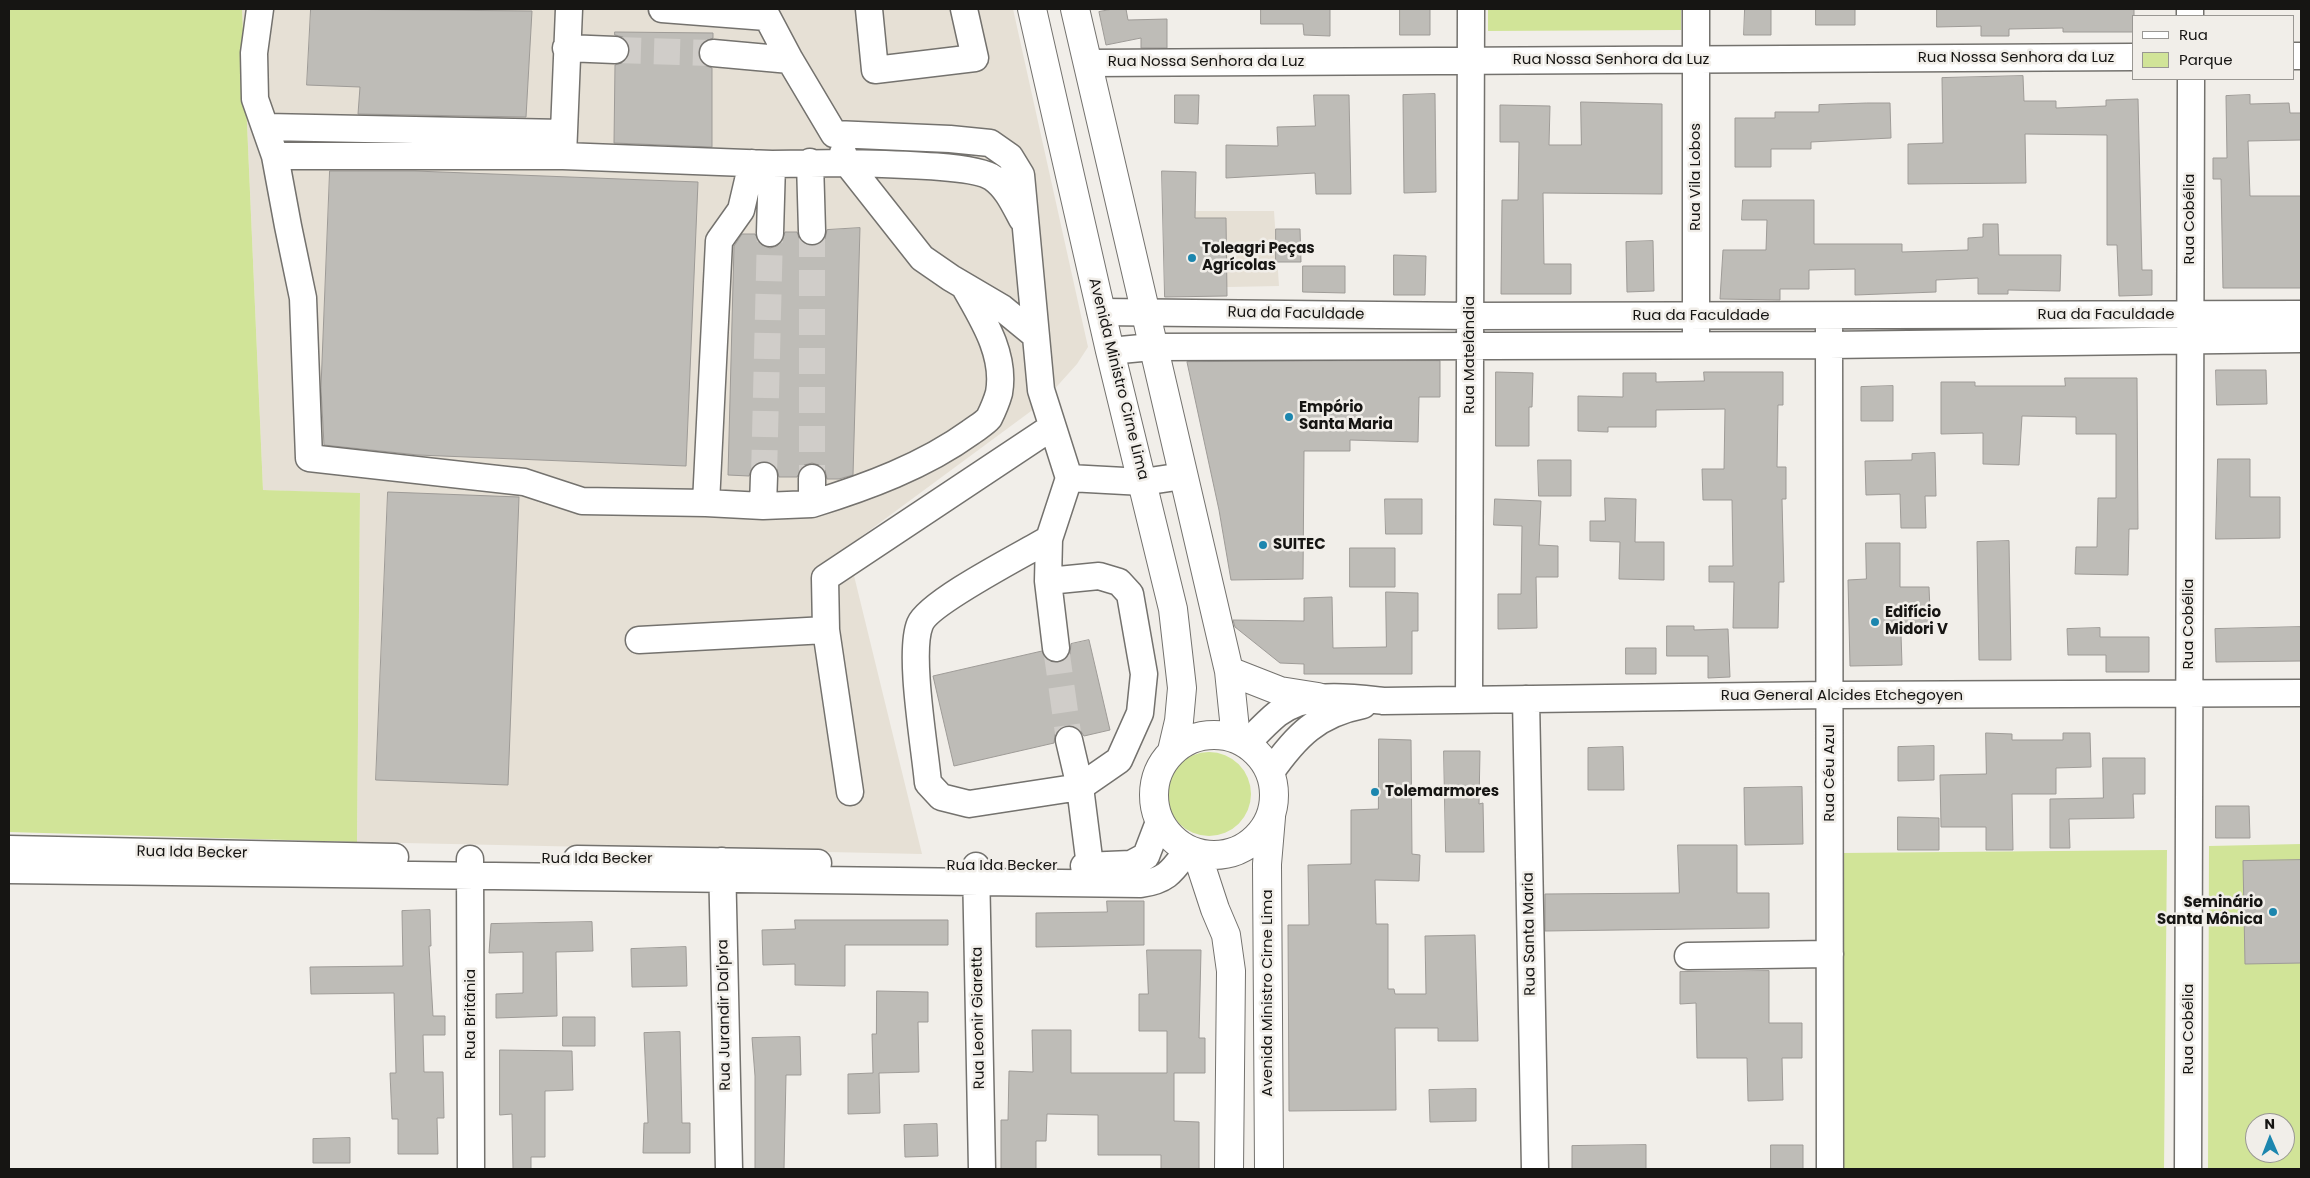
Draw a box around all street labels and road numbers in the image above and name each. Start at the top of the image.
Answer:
street label: Rua Nossa Senhora da Luz [1918,49,2114,67]
street label: Rua Nossa Senhora da Luz [1513,51,1709,69]
street label: Rua Nossa Senhora da Luz [1108,53,1304,71]
street label: Rua Vila Lobos [1687,123,1705,231]
street label: Rua Cobélia [2181,173,2199,265]
street label: Avenida Ministro Cirne Lima [1084,276,1152,482]
street label: Rua Matelândia [1461,296,1479,414]
street label: Rua da Faculdade [1227,304,1365,324]
street label: Rua da Faculdade [2038,306,2174,324]
street label: Rua da Faculdade [1633,307,1769,325]
street label: Rua Cobélia [2180,578,2198,670]
street label: Rua General Alcides Etchegoyen [1721,687,1963,705]
street label: Rua Céu Azul [1821,724,1839,822]
street label: Rua Ida Becker [136,843,248,863]
street label: Rua Ida Becker [541,850,653,868]
street label: Rua Ida Becker [946,857,1058,875]
street label: Rua Santa Maria [1520,872,1540,996]
street label: Avenida Ministro Cirne Lima [1259,889,1277,1097]
street label: Rua Jurandir Dal'pra [715,939,735,1091]
street label: Rua Leonir Giaretta [969,947,989,1089]
street label: Rua Britânia [462,969,480,1059]
street label: Rua Cobélia [2180,983,2198,1075]

